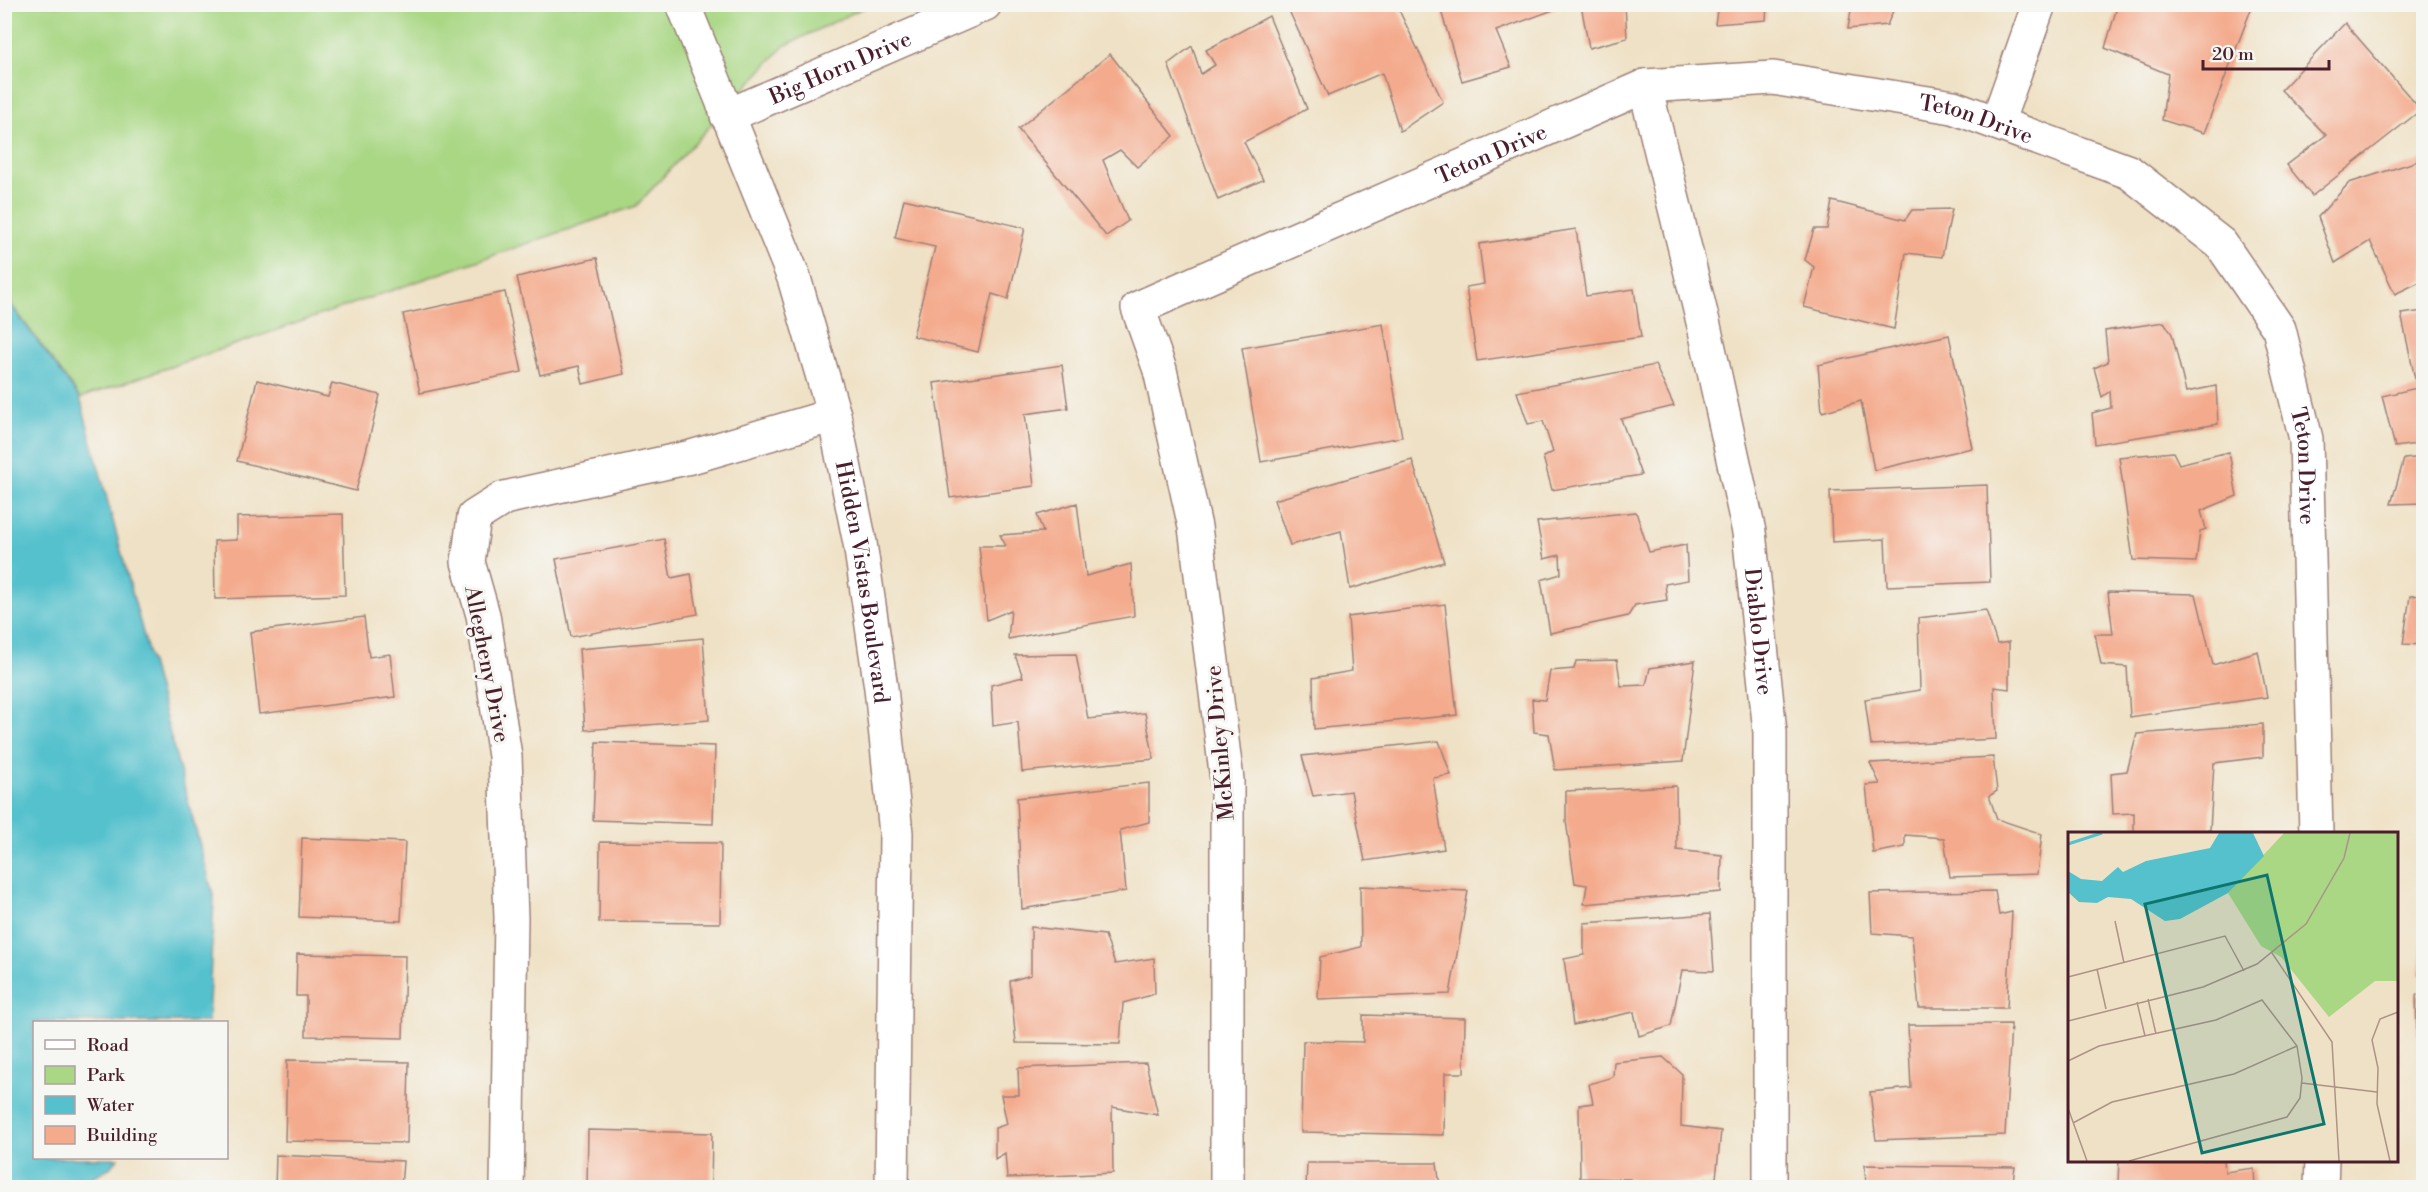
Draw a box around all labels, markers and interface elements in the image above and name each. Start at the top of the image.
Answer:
street label: Big Horn Drive [764,26,916,111]
scale bar [2203,33,2329,71]
text: 20 m [2212,43,2254,66]
street label: Teton Drive [1917,90,2036,150]
street label: Teton Drive [1432,119,1551,191]
street label: Teton Drive [2284,405,2320,525]
street label: Hidden Vistas Boulevard [829,459,895,705]
street label: Diablo Drive [1738,567,1778,696]
street label: Allegheny Drive [458,583,515,745]
street label: McKinley Drive [1200,664,1241,822]
inset map [2068,832,2398,1162]
legend [33,1021,228,1159]
text: Road [87,1034,130,1057]
text: Park [87,1064,126,1087]
text: Water [86,1094,135,1117]
text: Building [86,1124,158,1147]

